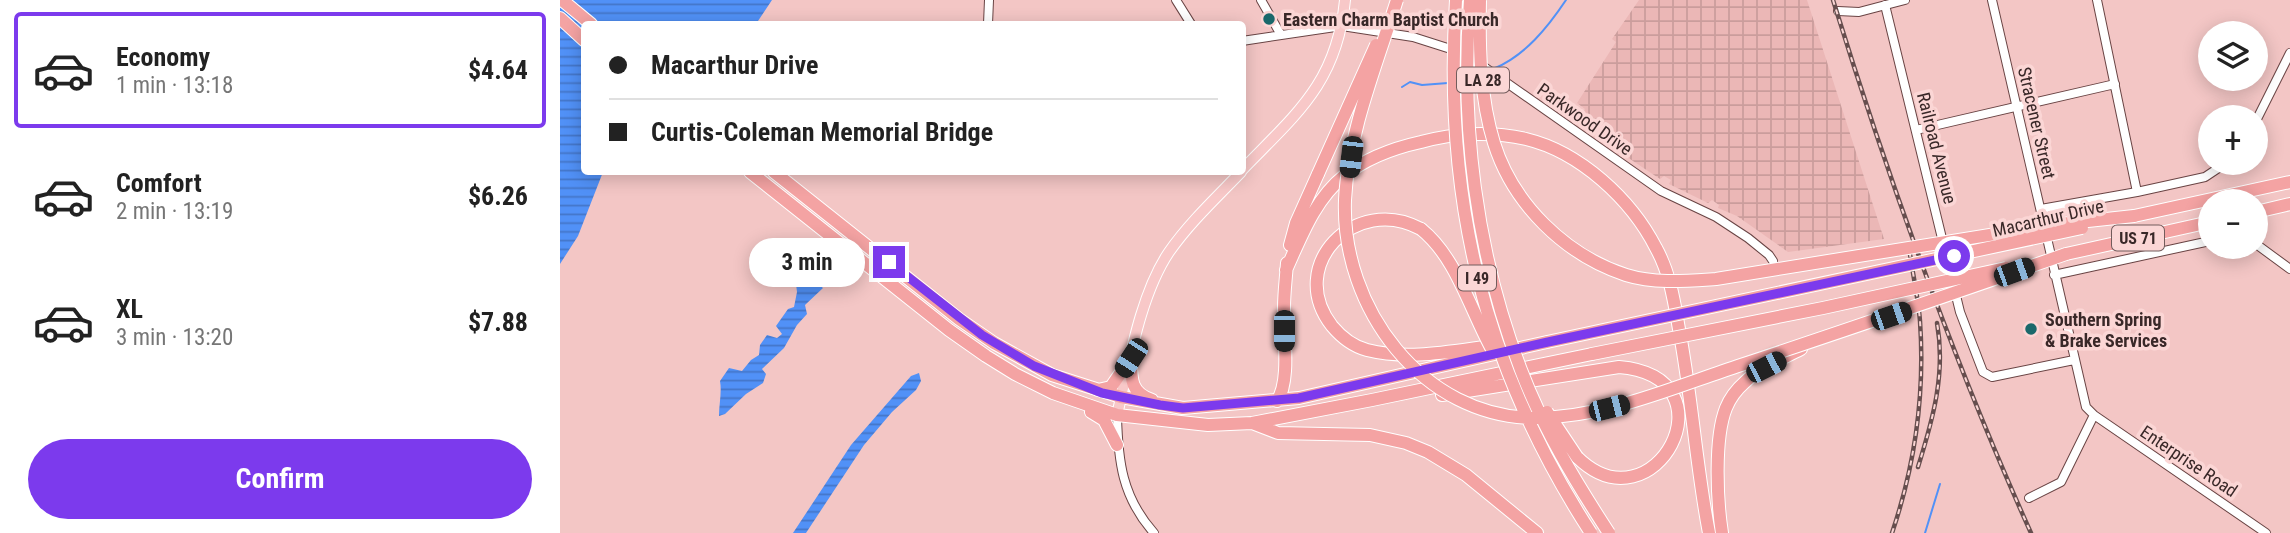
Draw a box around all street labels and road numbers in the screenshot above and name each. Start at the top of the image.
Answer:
street label: Stracener Street [2014,65,2060,181]
road number: LA 28 [1457,68,1509,92]
street label: Parkwood Drive [1534,79,1636,159]
street label: Railroad Avenue [1913,90,1961,206]
street label: Macarthur Drive [1990,195,2106,241]
road number: US 71 [2112,226,2164,250]
road number: I 49 [1458,266,1496,290]
street label: Enterprise Road [2137,421,2241,501]

